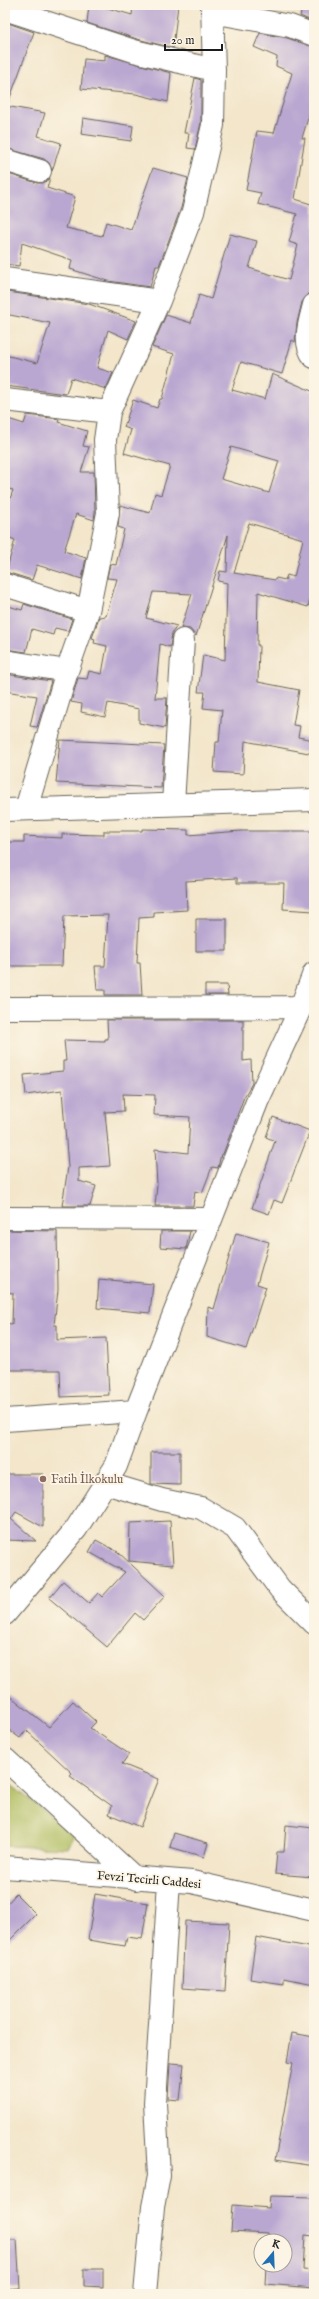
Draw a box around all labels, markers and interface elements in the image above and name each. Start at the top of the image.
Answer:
scale bar [165,26,222,52]
text: 20 m [171,33,194,48]
place label: Fatih İlkokulu [51,1471,123,1487]
marker: Fatih İlkokulu [38,1474,48,1484]
street label: Fevzi Tecirli Caddesi [96,1868,202,1892]
north arrow [253,2233,293,2273]
text: K [270,2237,283,2253]

